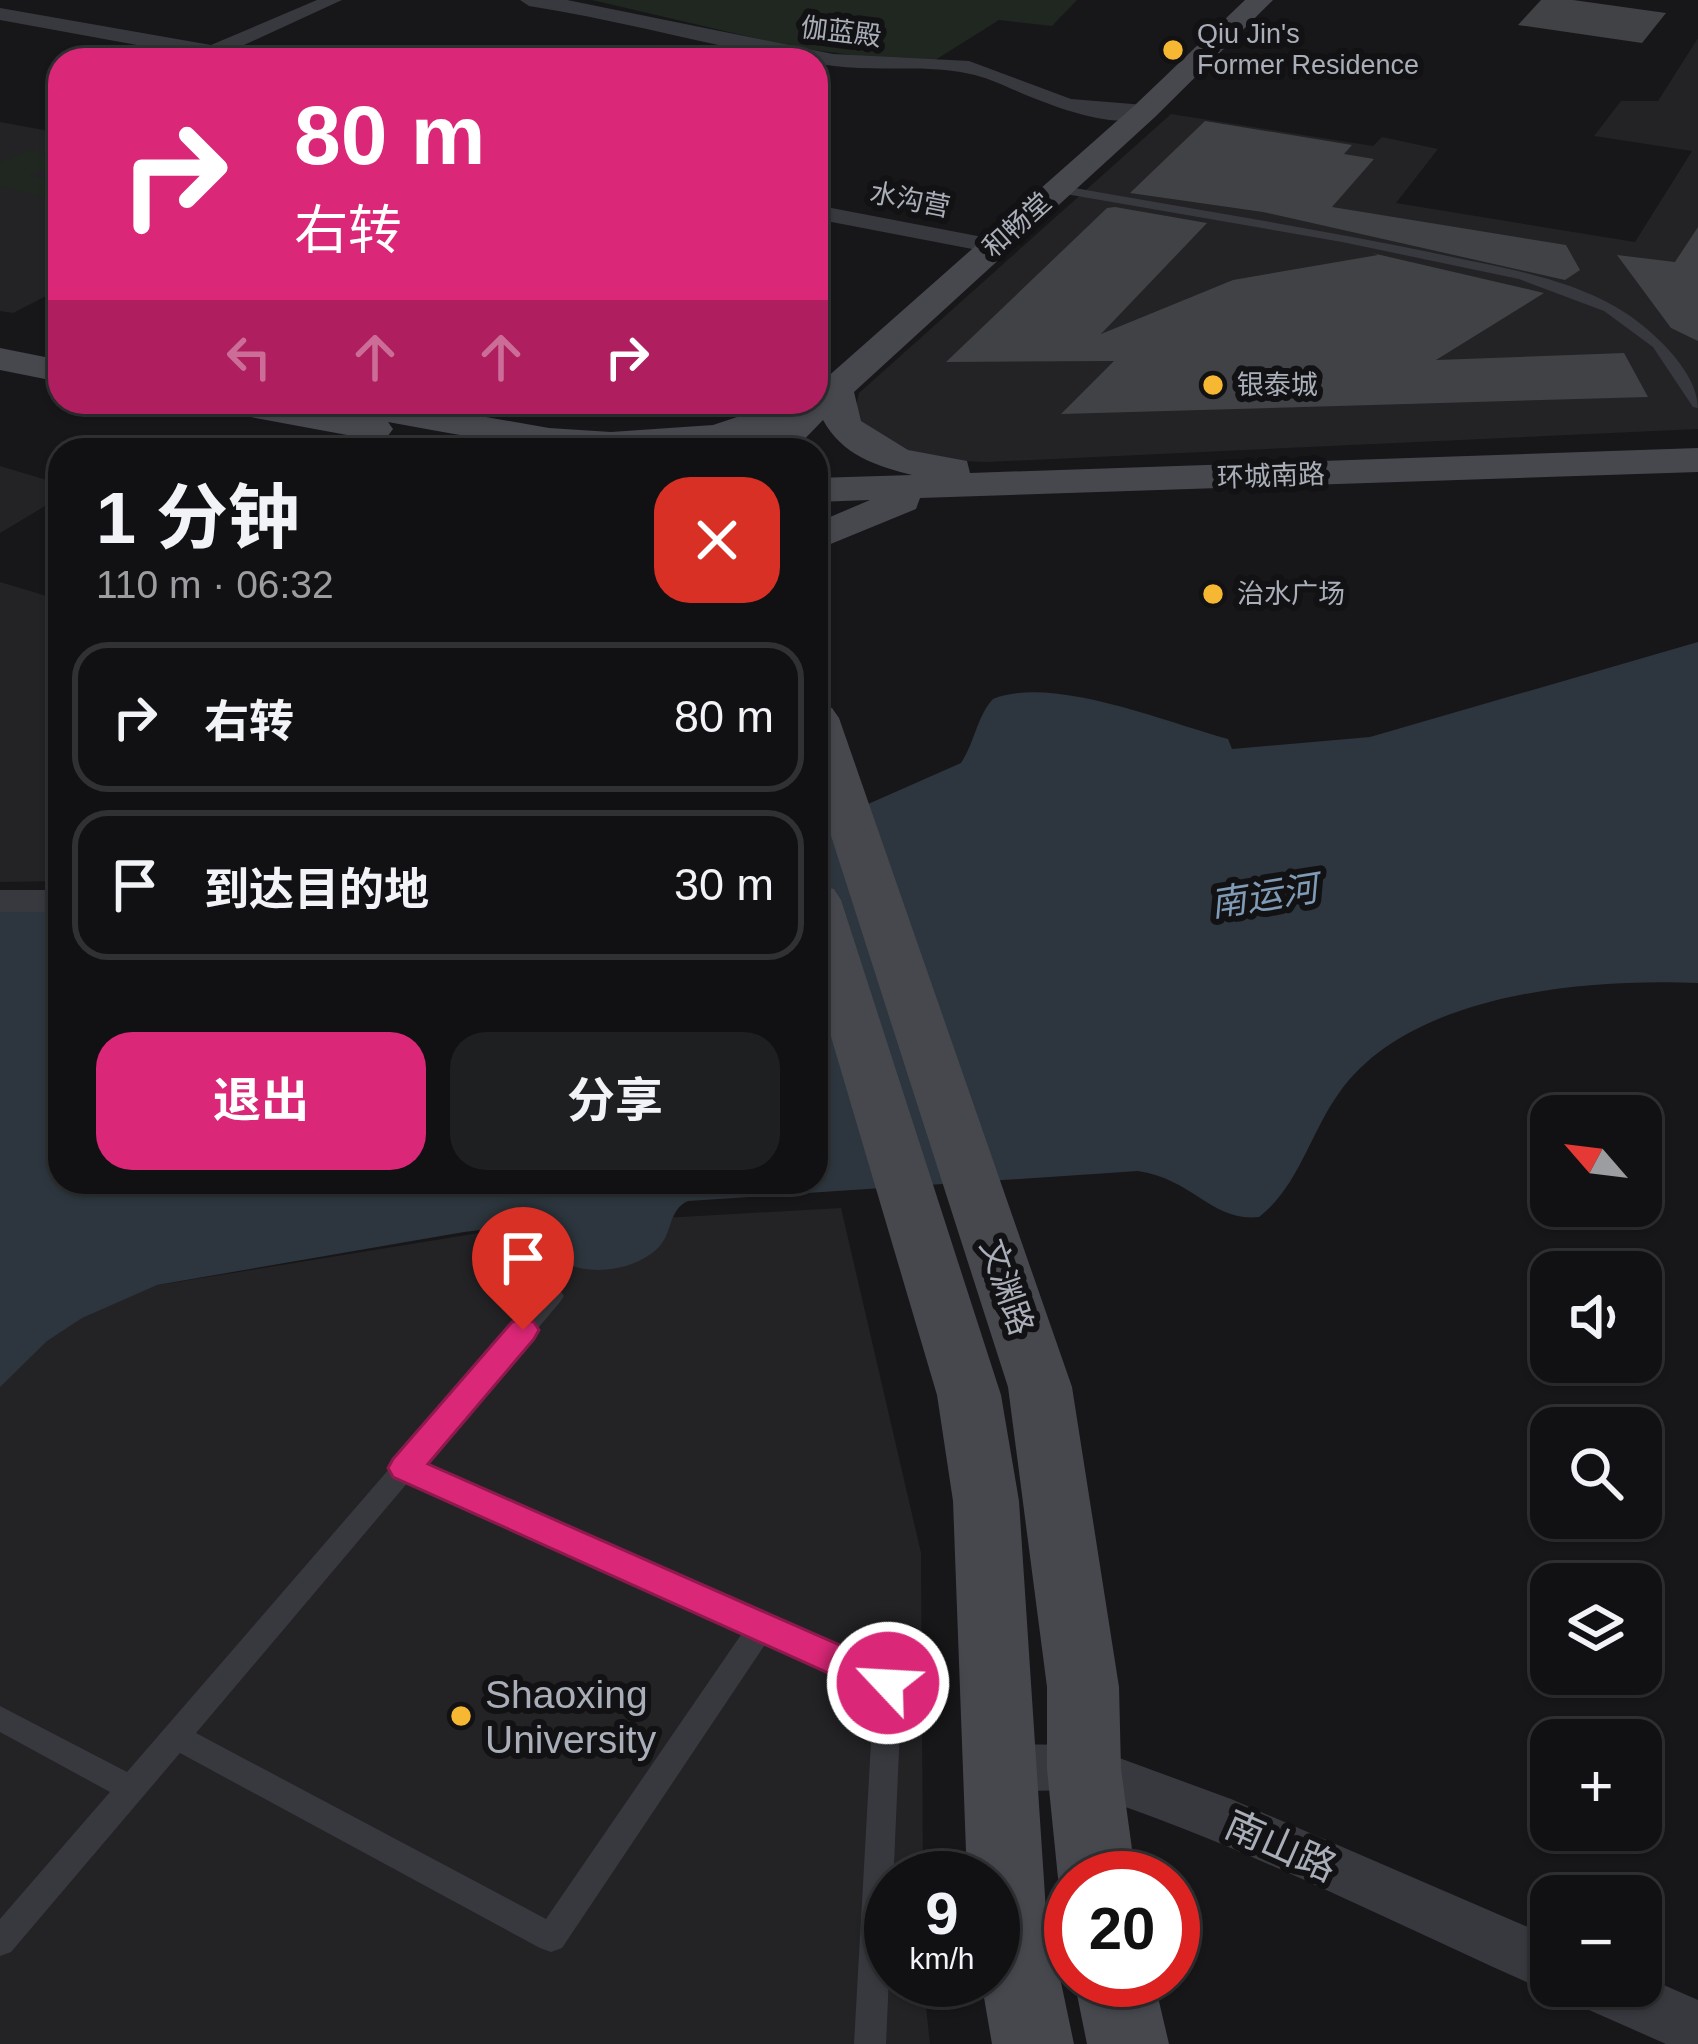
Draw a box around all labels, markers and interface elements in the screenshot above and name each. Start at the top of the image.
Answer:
street label: 伽蓝殿 [799,12,883,52]
place label: Qiu Jin's Former Residence [1197,19,1419,80]
marker: Qiu Jin's Former Residence [1160,37,1186,63]
text: 80 m [294,88,485,182]
icon: right [96,96,252,252]
street label: 水沟营 [867,178,953,222]
street label: 和畅堂 [977,187,1057,263]
text: 右转 [294,200,402,260]
icon: left [216,324,282,390]
icon: ahead [342,324,408,390]
icon: ahead [468,324,534,390]
icon: right [594,324,660,390]
place label: 银泰城 [1237,370,1318,400]
marker: 银泰城 [1200,372,1226,398]
street label: 环城南路 [1217,459,1325,493]
button: close [654,477,780,603]
text: 1 分钟 [96,478,300,558]
text: 110 m · 06:32 [96,563,334,606]
place label: 治水广场 [1237,579,1345,609]
marker: 治水广场 [1200,581,1226,607]
icon: right [102,684,168,750]
text: 80 m [674,691,774,742]
text: 右转 [204,696,294,747]
icon: arrive [102,852,168,918]
text: 30 m [674,859,774,910]
text: 到达目的地 [204,864,429,915]
water label: 南运河 [1207,866,1326,925]
button: 退出 [96,1032,426,1170]
button: 分享 [450,1032,780,1170]
north arrow [1530,1095,1662,1227]
map controls [1530,1095,1662,2007]
pin [472,1207,574,1330]
icon: arrive [490,1225,556,1291]
street label: 文渊路 [973,1234,1041,1340]
button: sound [1530,1251,1662,1383]
button: search [1530,1407,1662,1539]
button: layers [1530,1563,1662,1695]
position arrow [825,1620,951,1746]
place label: Shaoxing University [485,1673,657,1761]
marker: Shaoxing University [448,1703,474,1729]
button: + [1530,1719,1662,1851]
street label: 南山路 [1219,1803,1343,1889]
speed limit sign: 20 [1044,1851,1200,2007]
button: − [1530,1875,1662,2007]
text: 9 [925,1880,959,1947]
text: km/h [909,1942,975,1975]

